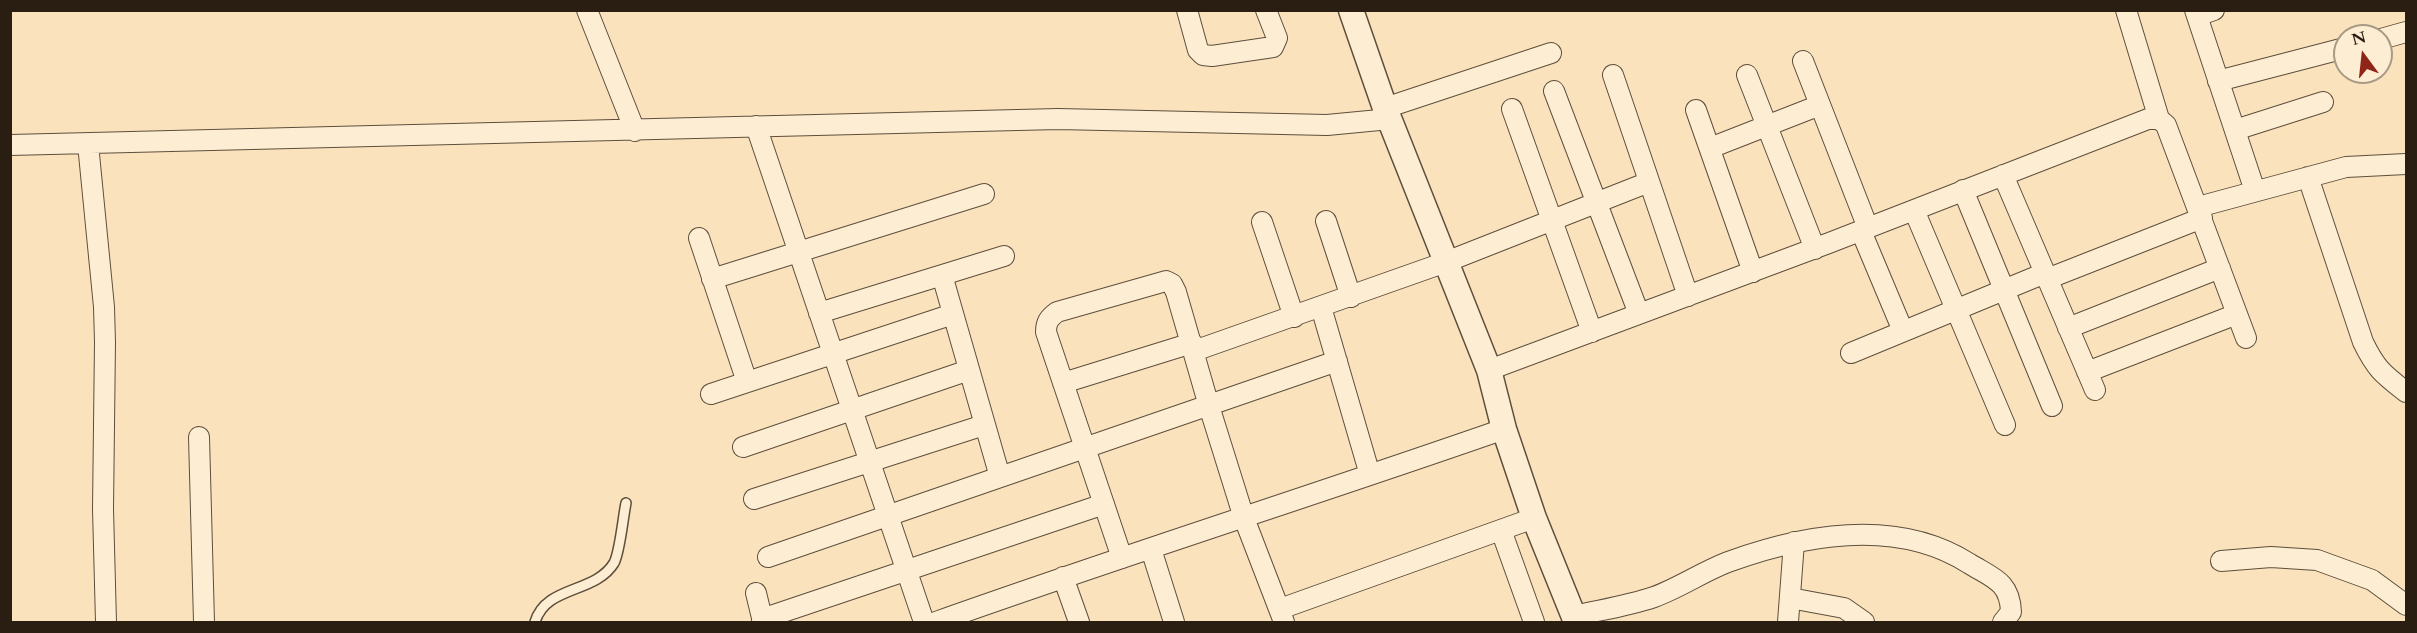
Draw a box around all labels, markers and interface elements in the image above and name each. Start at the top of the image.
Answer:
north arrow [2333,24,2393,84]
text: N [2349,26,2368,51]

